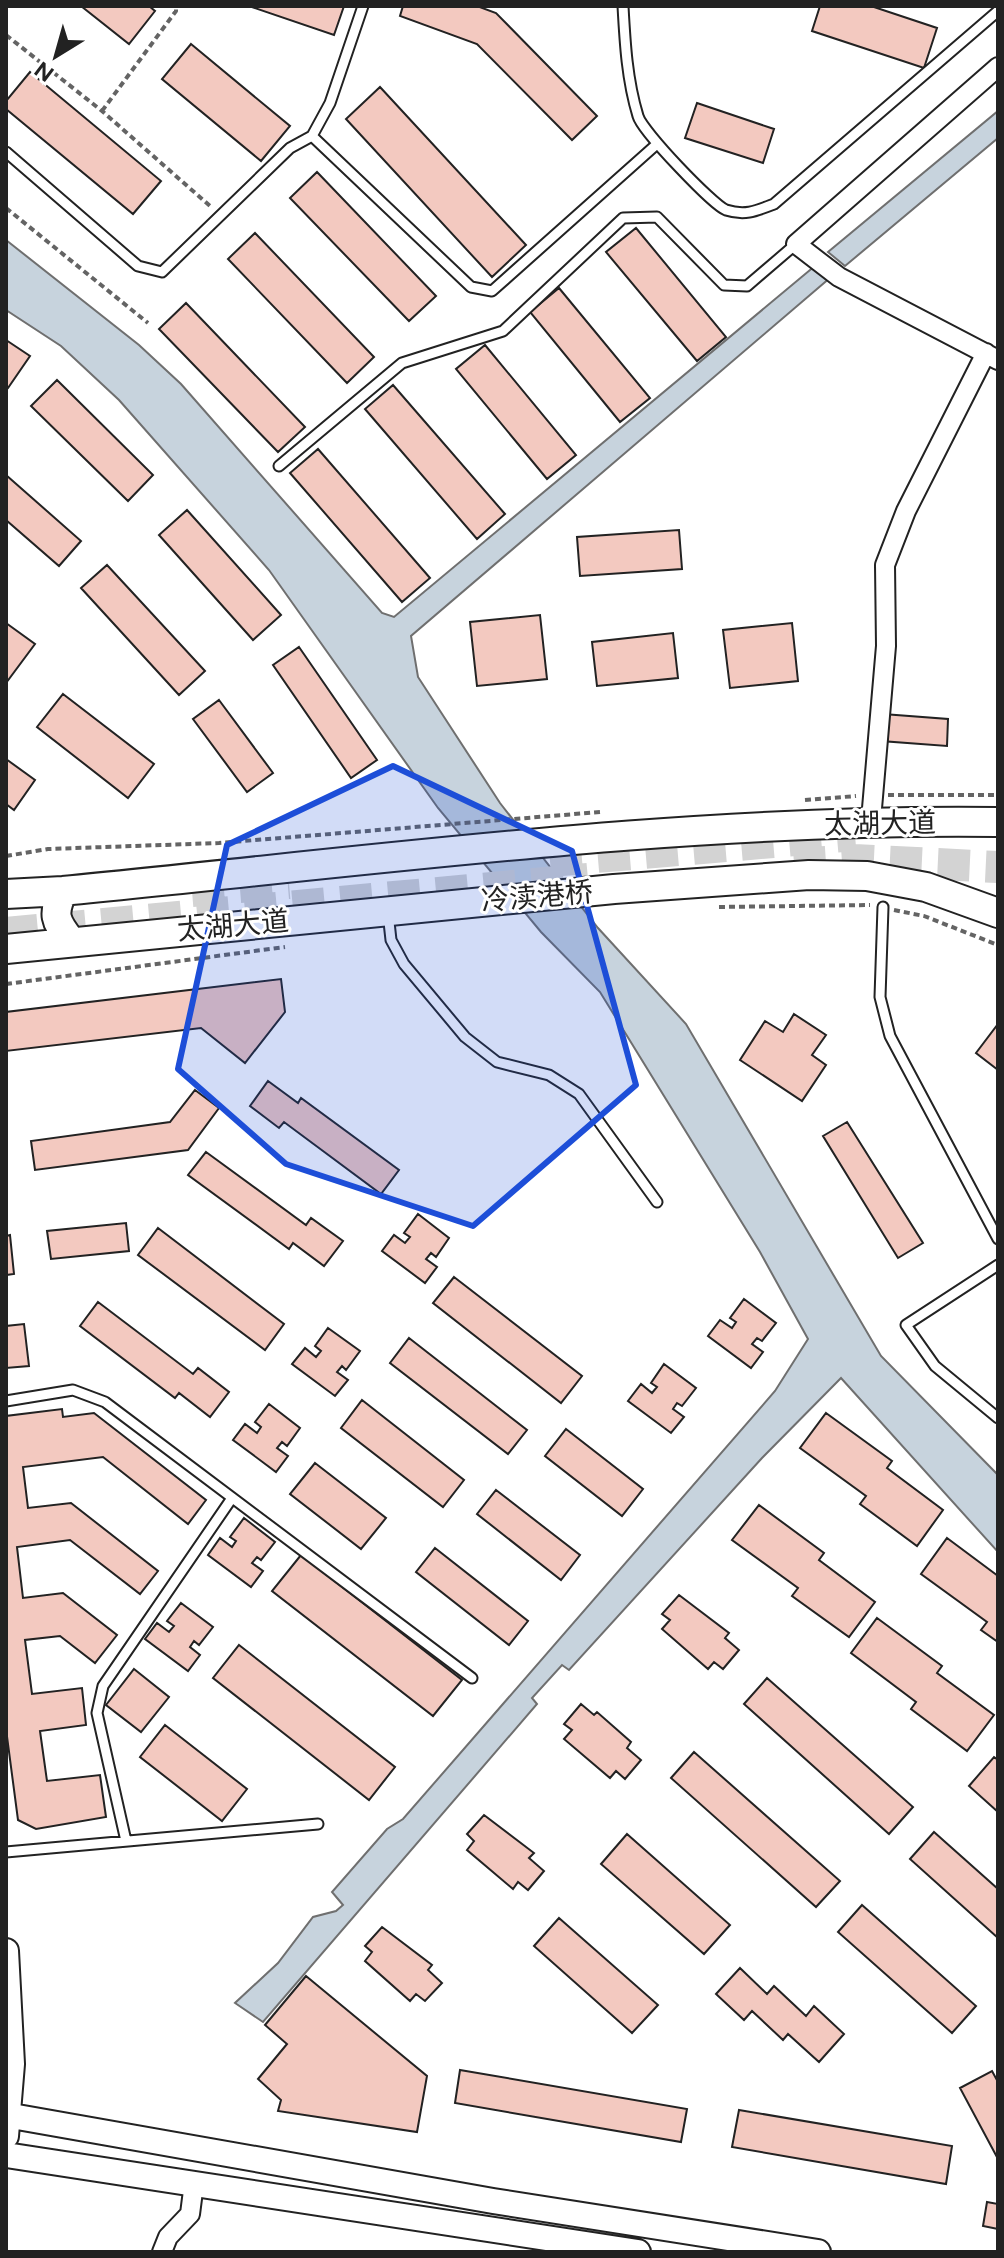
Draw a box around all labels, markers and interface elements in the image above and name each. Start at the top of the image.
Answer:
north arrow [16,16,96,96]
text: N [29,56,59,87]
street label: 太湖大道 [824,805,936,841]
street label: 冷渎港桥 [480,874,594,918]
street label: 太湖大道 [176,903,290,947]

